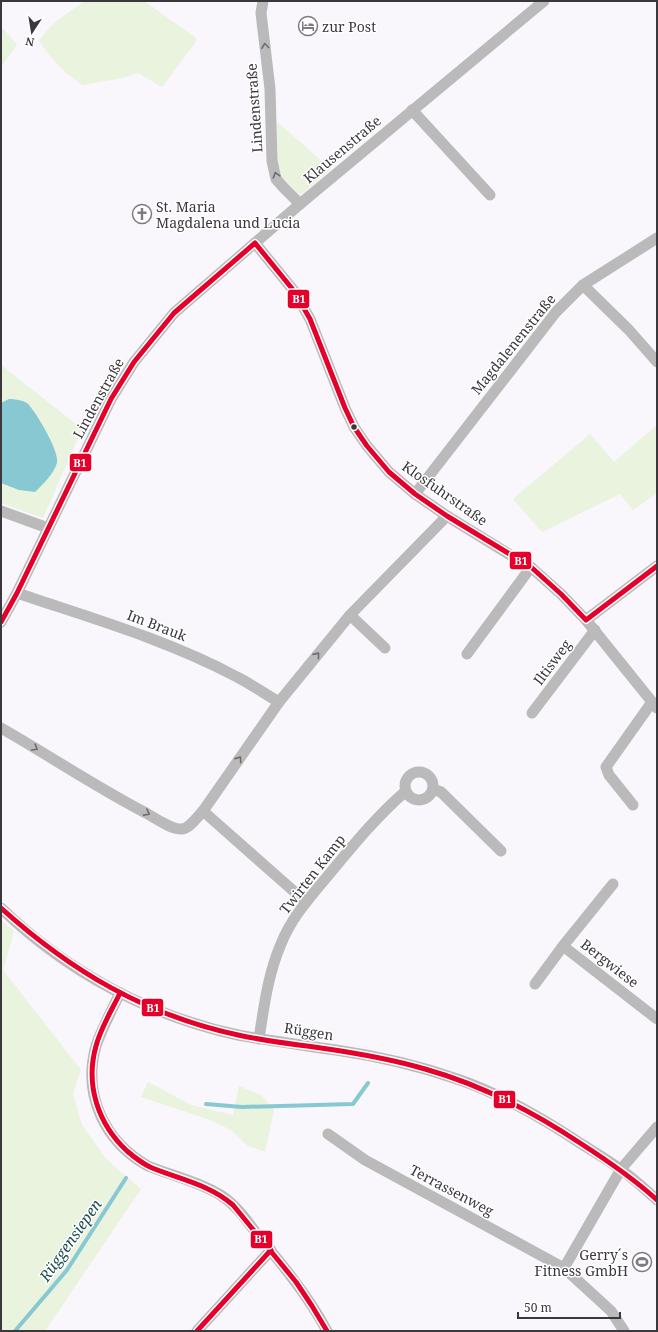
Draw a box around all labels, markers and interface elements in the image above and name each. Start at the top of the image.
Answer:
north arrow [12,12,52,52]
hotel icon: zur Post [297,15,319,37]
place label: zur Post [322,17,376,36]
text: N [24,34,36,51]
one-way arrow [260,43,269,49]
street label: Lindenstraße [241,63,267,153]
street label: Klausenstraße [299,111,385,187]
one-way arrow [272,171,281,178]
place label: St. Maria Magdalena und Lucia [156,197,301,232]
church icon: St. Maria Magdalena und Lucia [131,203,153,225]
line badge: B1 [287,289,310,309]
street label: Magdalenenstraße [466,290,560,398]
text: B1 [292,291,306,306]
street label: Lindenstraße [68,354,128,442]
unlabelled marker [349,422,359,432]
line badge: B1 [69,453,92,472]
text: B1 [73,455,87,470]
street label: Klosfuhrstraße [399,457,491,529]
line badge: B1 [509,551,532,570]
text: B1 [514,553,528,568]
street label: Im Brauk [124,605,190,645]
street label: Iltisweg [529,635,576,689]
one-way arrow [312,652,319,660]
one-way arrow [31,743,38,751]
one-way arrow [234,756,242,763]
one-way arrow [143,809,150,816]
street label: Twirten Kamp [275,830,349,918]
street label: Bergwiese [577,934,643,992]
line badge: B1 [141,998,164,1017]
text: B1 [146,1000,160,1015]
street label: Rüggen [283,1018,335,1044]
line badge: B1 [493,1090,516,1109]
text: B1 [498,1091,512,1106]
street label: Terrassenweg [407,1160,498,1220]
water label: Rüggensiepen [34,1195,106,1286]
line badge: B1 [250,1230,273,1249]
text: B1 [254,1231,268,1246]
place label: Gerry´s Fitness GmbH [535,1245,628,1280]
sports icon: Gerry´s Fitness GmbH [631,1251,653,1273]
scale bar [518,1294,620,1320]
text: 50 m [524,1299,552,1316]

